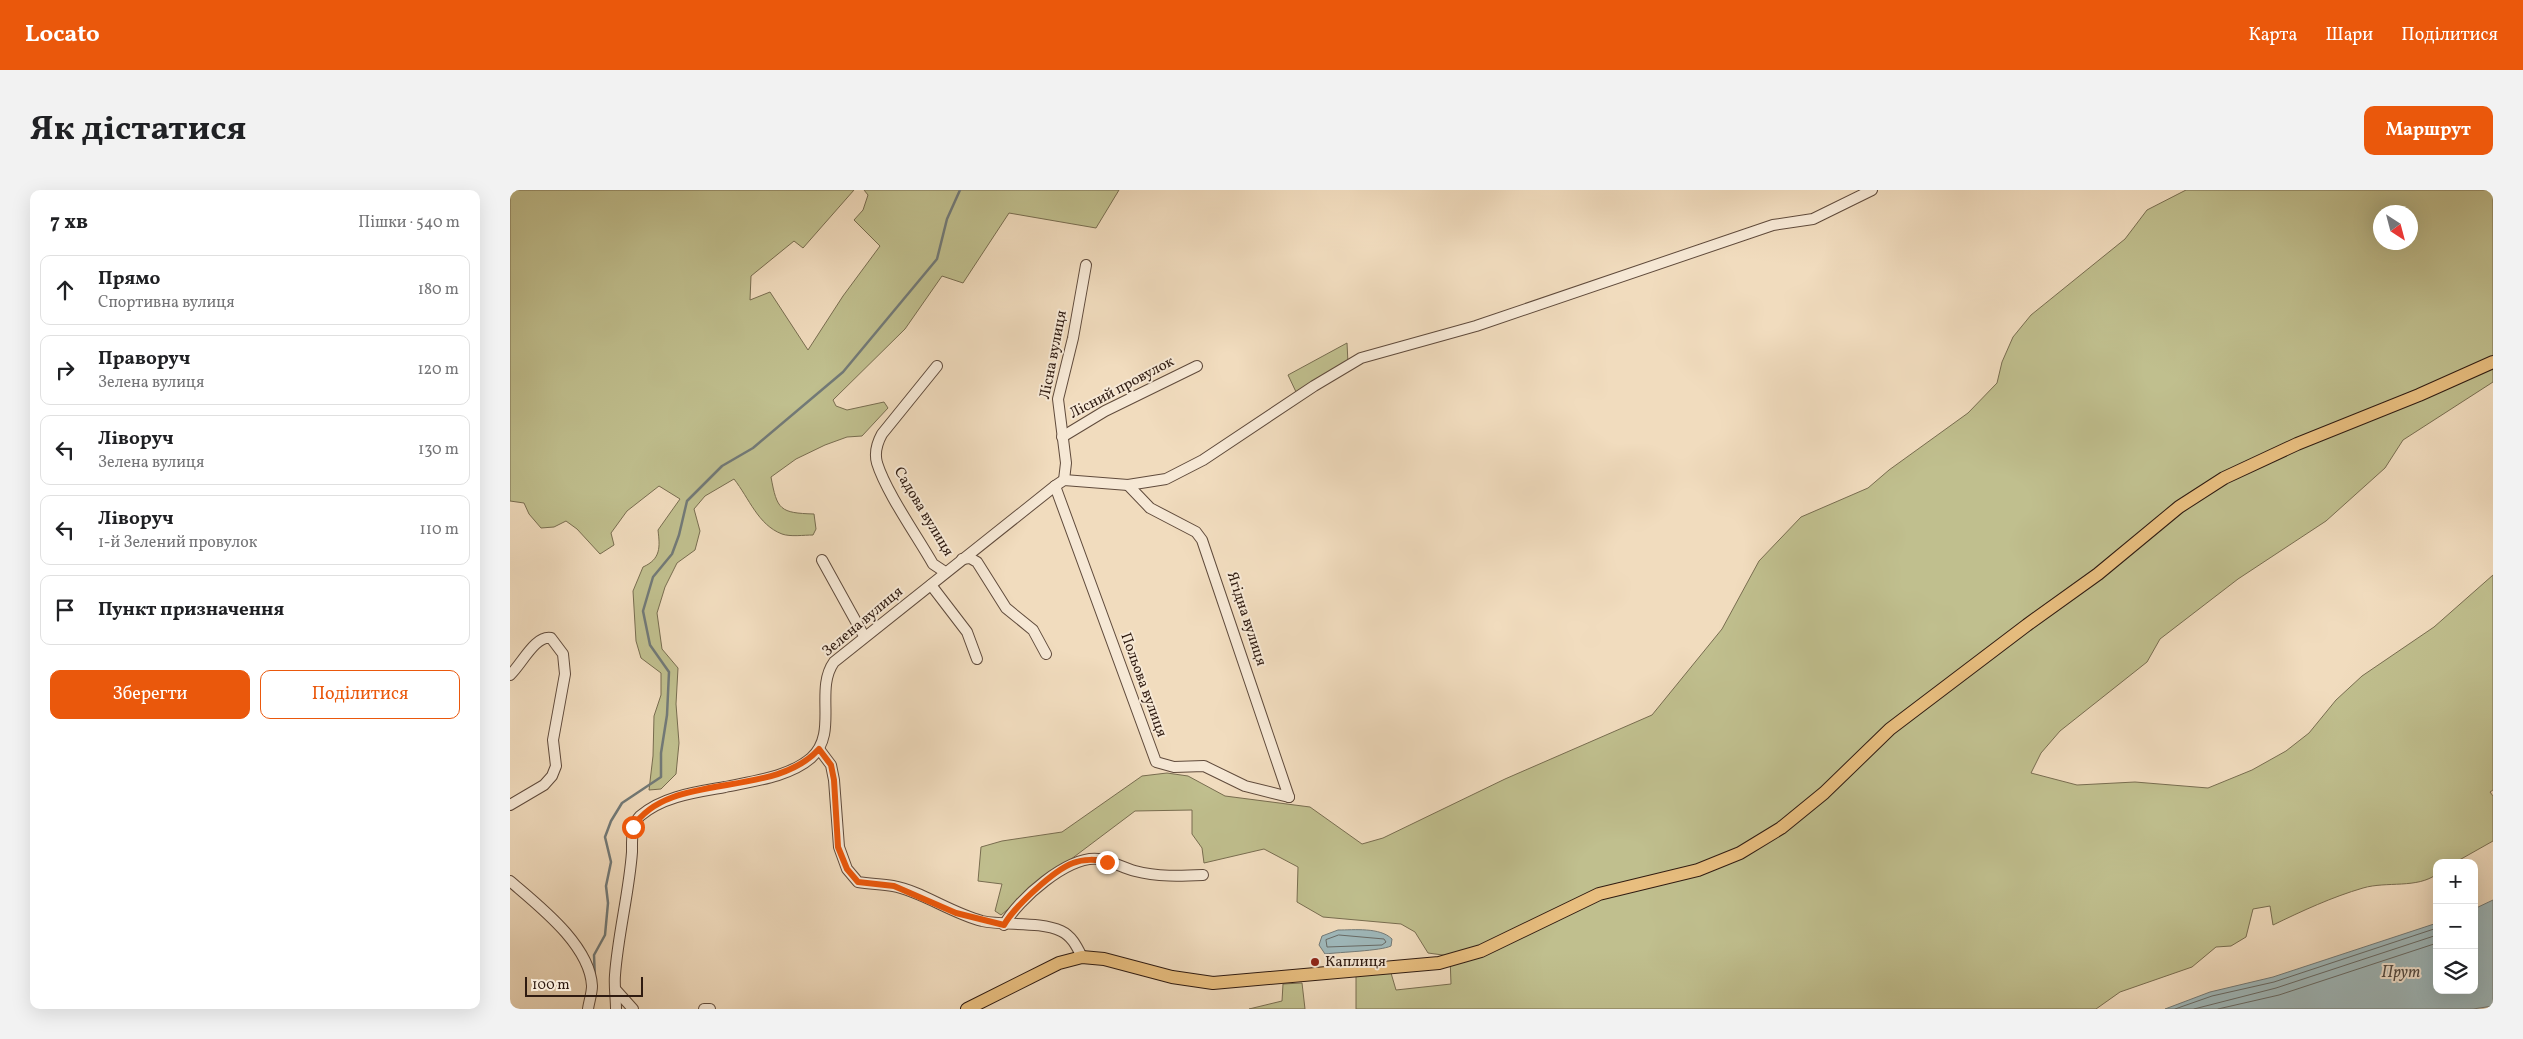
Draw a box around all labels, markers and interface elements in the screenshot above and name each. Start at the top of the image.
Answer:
text: Locato [25,18,100,52]
text: Карта [2249,23,2297,48]
text: Шари [2325,23,2373,48]
text: Поділитися [2401,23,2498,48]
text: Як дістатися [30,106,246,154]
button: Маршрут [2364,106,2493,155]
north arrow [2373,205,2418,250]
text: 7 хв [50,208,88,237]
text: Пішки · 540 m [358,212,460,234]
text: Прямо [98,266,160,292]
icon: ahead [51,276,79,304]
text: 180 m [418,279,459,301]
text: Спортивна вулиця [98,292,235,314]
street label: Лісна вулиця [1035,309,1073,401]
text: Праворуч [98,346,190,372]
street label: Лісний провулок [1066,352,1178,424]
icon: right [51,356,79,384]
text: 120 m [417,359,459,381]
text: Зелена вулиця [98,372,204,394]
text: Ліворуч [98,426,173,452]
icon: left [51,436,79,464]
text: 130 m [418,439,459,461]
text: Зелена вулиця [98,452,204,474]
street label: Садова вулиця [888,463,958,561]
text: Ліворуч [98,506,173,532]
icon: left [51,516,79,544]
text: 110 m [420,519,459,541]
text: 1-й Зелений провулок [98,532,257,554]
street label: Ягідна вулиця [1221,569,1271,669]
street label: Зелена вулиця [818,582,908,662]
icon: arrive [51,596,79,624]
text: Пункт призначення [98,597,284,623]
street label: Польова вулиця [1114,630,1172,740]
button: Зберегти [50,670,250,719]
button: Поділитися [260,670,460,719]
route start [622,816,645,839]
route end [1096,851,1119,874]
map controls [2433,859,2478,994]
button: + [2433,859,2478,904]
button: − [2433,904,2478,949]
button: layers [2433,949,2478,994]
place label: Каплиця [1325,952,1386,973]
marker: Каплиця [1309,956,1321,968]
water label: Прут [2382,962,2420,984]
scale bar [525,974,642,997]
text: 100 m [532,976,570,995]

